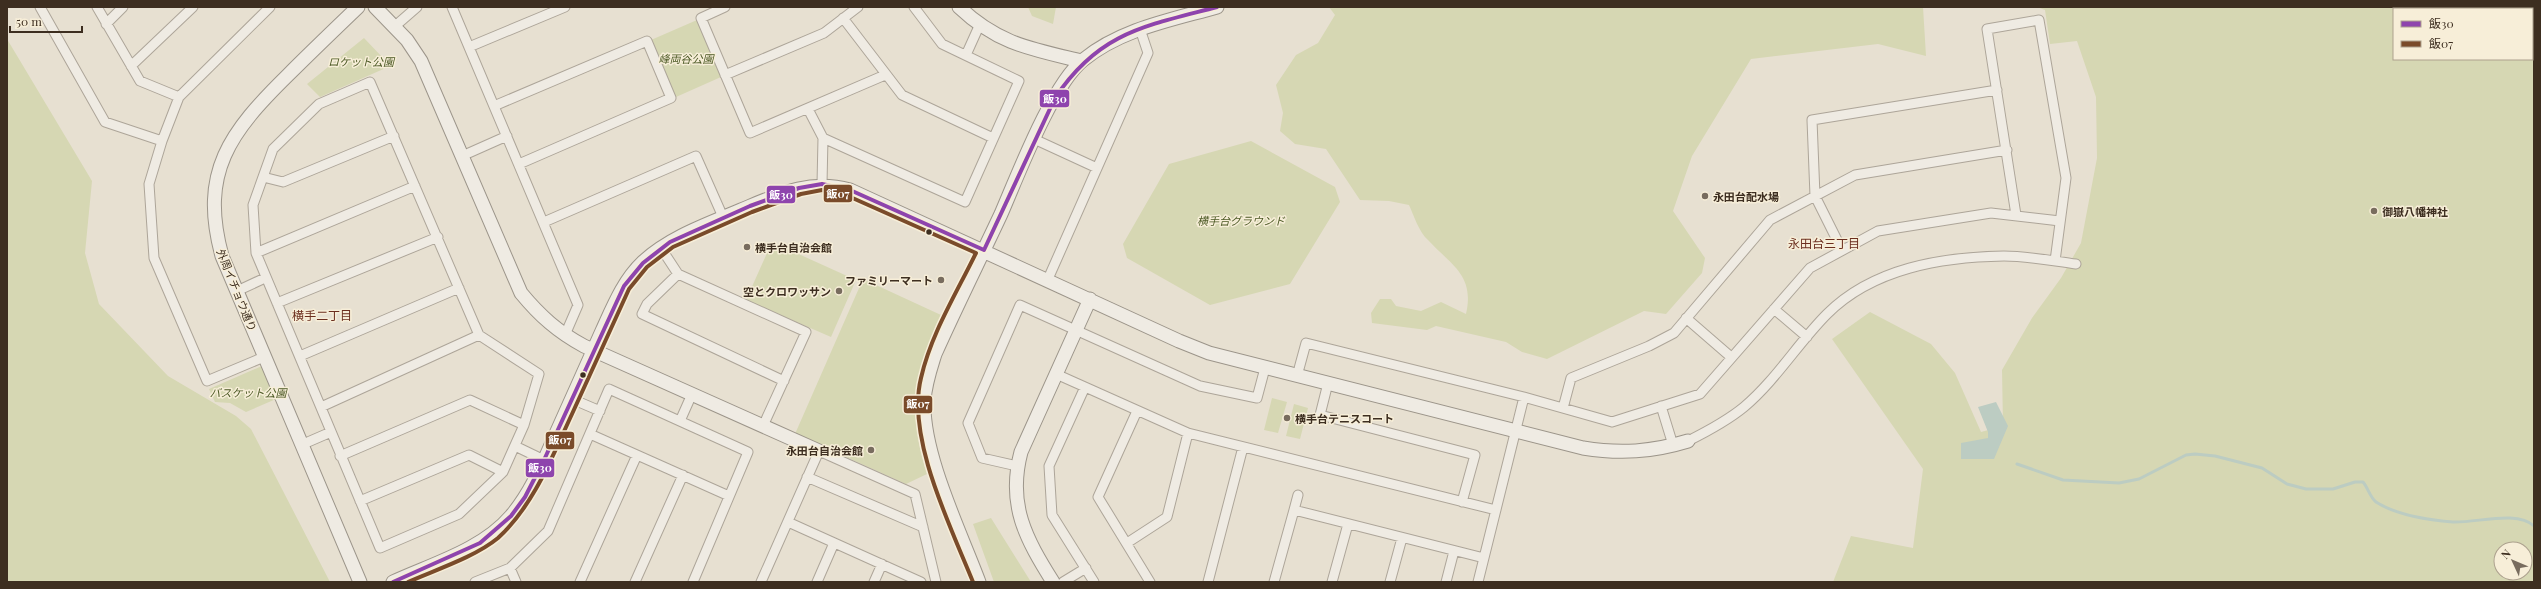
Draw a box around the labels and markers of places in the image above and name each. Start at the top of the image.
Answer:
place label: 永田台配水場 [1713,189,1779,204]
marker: 永田台配水場 [1700,191,1710,201]
place label: 御嶽八幡神社 [2382,204,2448,219]
marker: 御嶽八幡神社 [2369,206,2379,216]
unlabelled marker [924,227,934,237]
place label: 横手台自治会館 [755,240,832,255]
marker: 横手台自治会館 [742,242,752,252]
place label: ファミリーマート [845,273,933,288]
marker: ファミリーマート [936,275,946,285]
place label: 空とクロワッサン [743,284,831,299]
marker: 空とクロワッサン [834,286,844,296]
unlabelled marker [578,370,588,380]
place label: 横手台テニスコート [1295,411,1394,426]
marker: 横手台テニスコート [1282,413,1292,423]
place label: 永田台自治会館 [786,443,863,458]
marker: 永田台自治会館 [866,445,876,455]

